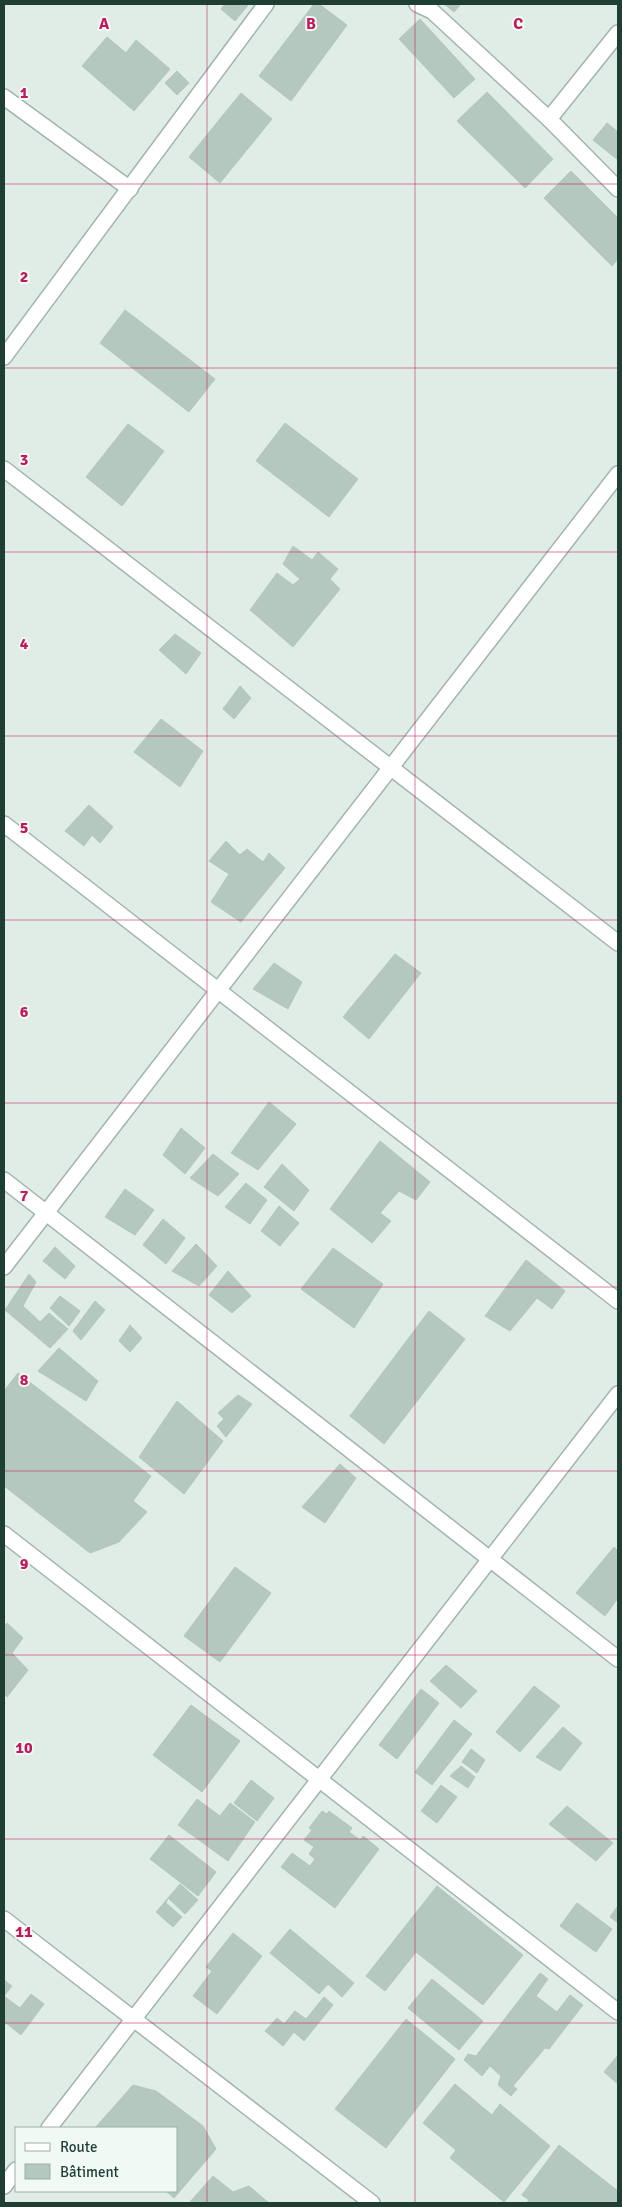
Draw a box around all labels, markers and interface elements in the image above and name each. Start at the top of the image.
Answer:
text: A [99,14,110,34]
text: B [306,14,316,34]
text: C [513,14,523,34]
text: 1 [20,83,29,103]
text: 2 [20,267,28,287]
text: 3 [20,450,28,470]
text: 4 [20,634,29,654]
text: 5 [20,818,28,838]
text: 6 [20,1002,29,1022]
text: 7 [20,1186,29,1206]
text: 8 [20,1370,29,1390]
text: 9 [20,1554,29,1574]
text: 10 [15,1738,33,1758]
text: 11 [15,1922,33,1942]
legend [15,2127,178,2192]
text: Route [60,2138,97,2156]
text: Bâtiment [60,2163,119,2181]

